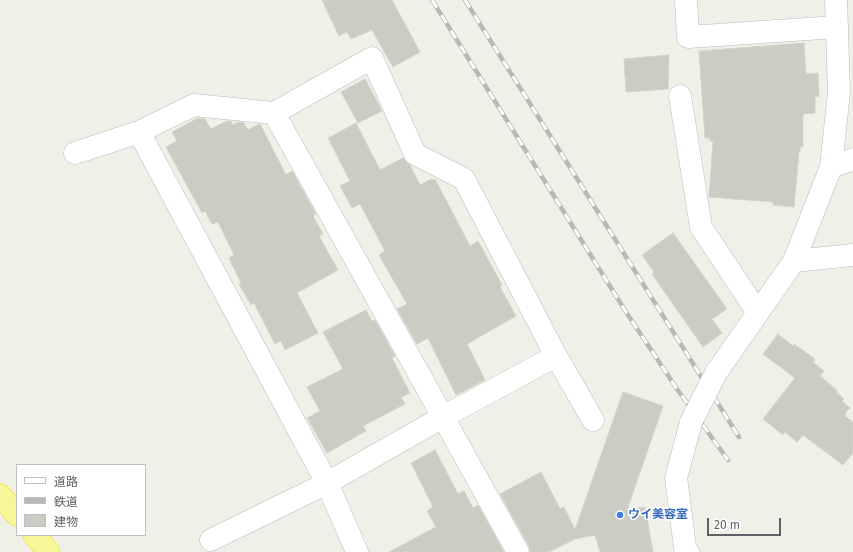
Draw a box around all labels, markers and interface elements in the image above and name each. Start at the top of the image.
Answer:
legend [16,464,146,536]
text: 道路 [54,475,78,489]
text: 鉄道 [54,495,78,509]
place label: ウイ美容室 [628,508,688,522]
marker: ウイ美容室 [615,510,625,520]
scale bar [709,510,783,536]
text: 建物 [54,515,78,529]
text: 20 m [714,518,740,532]

